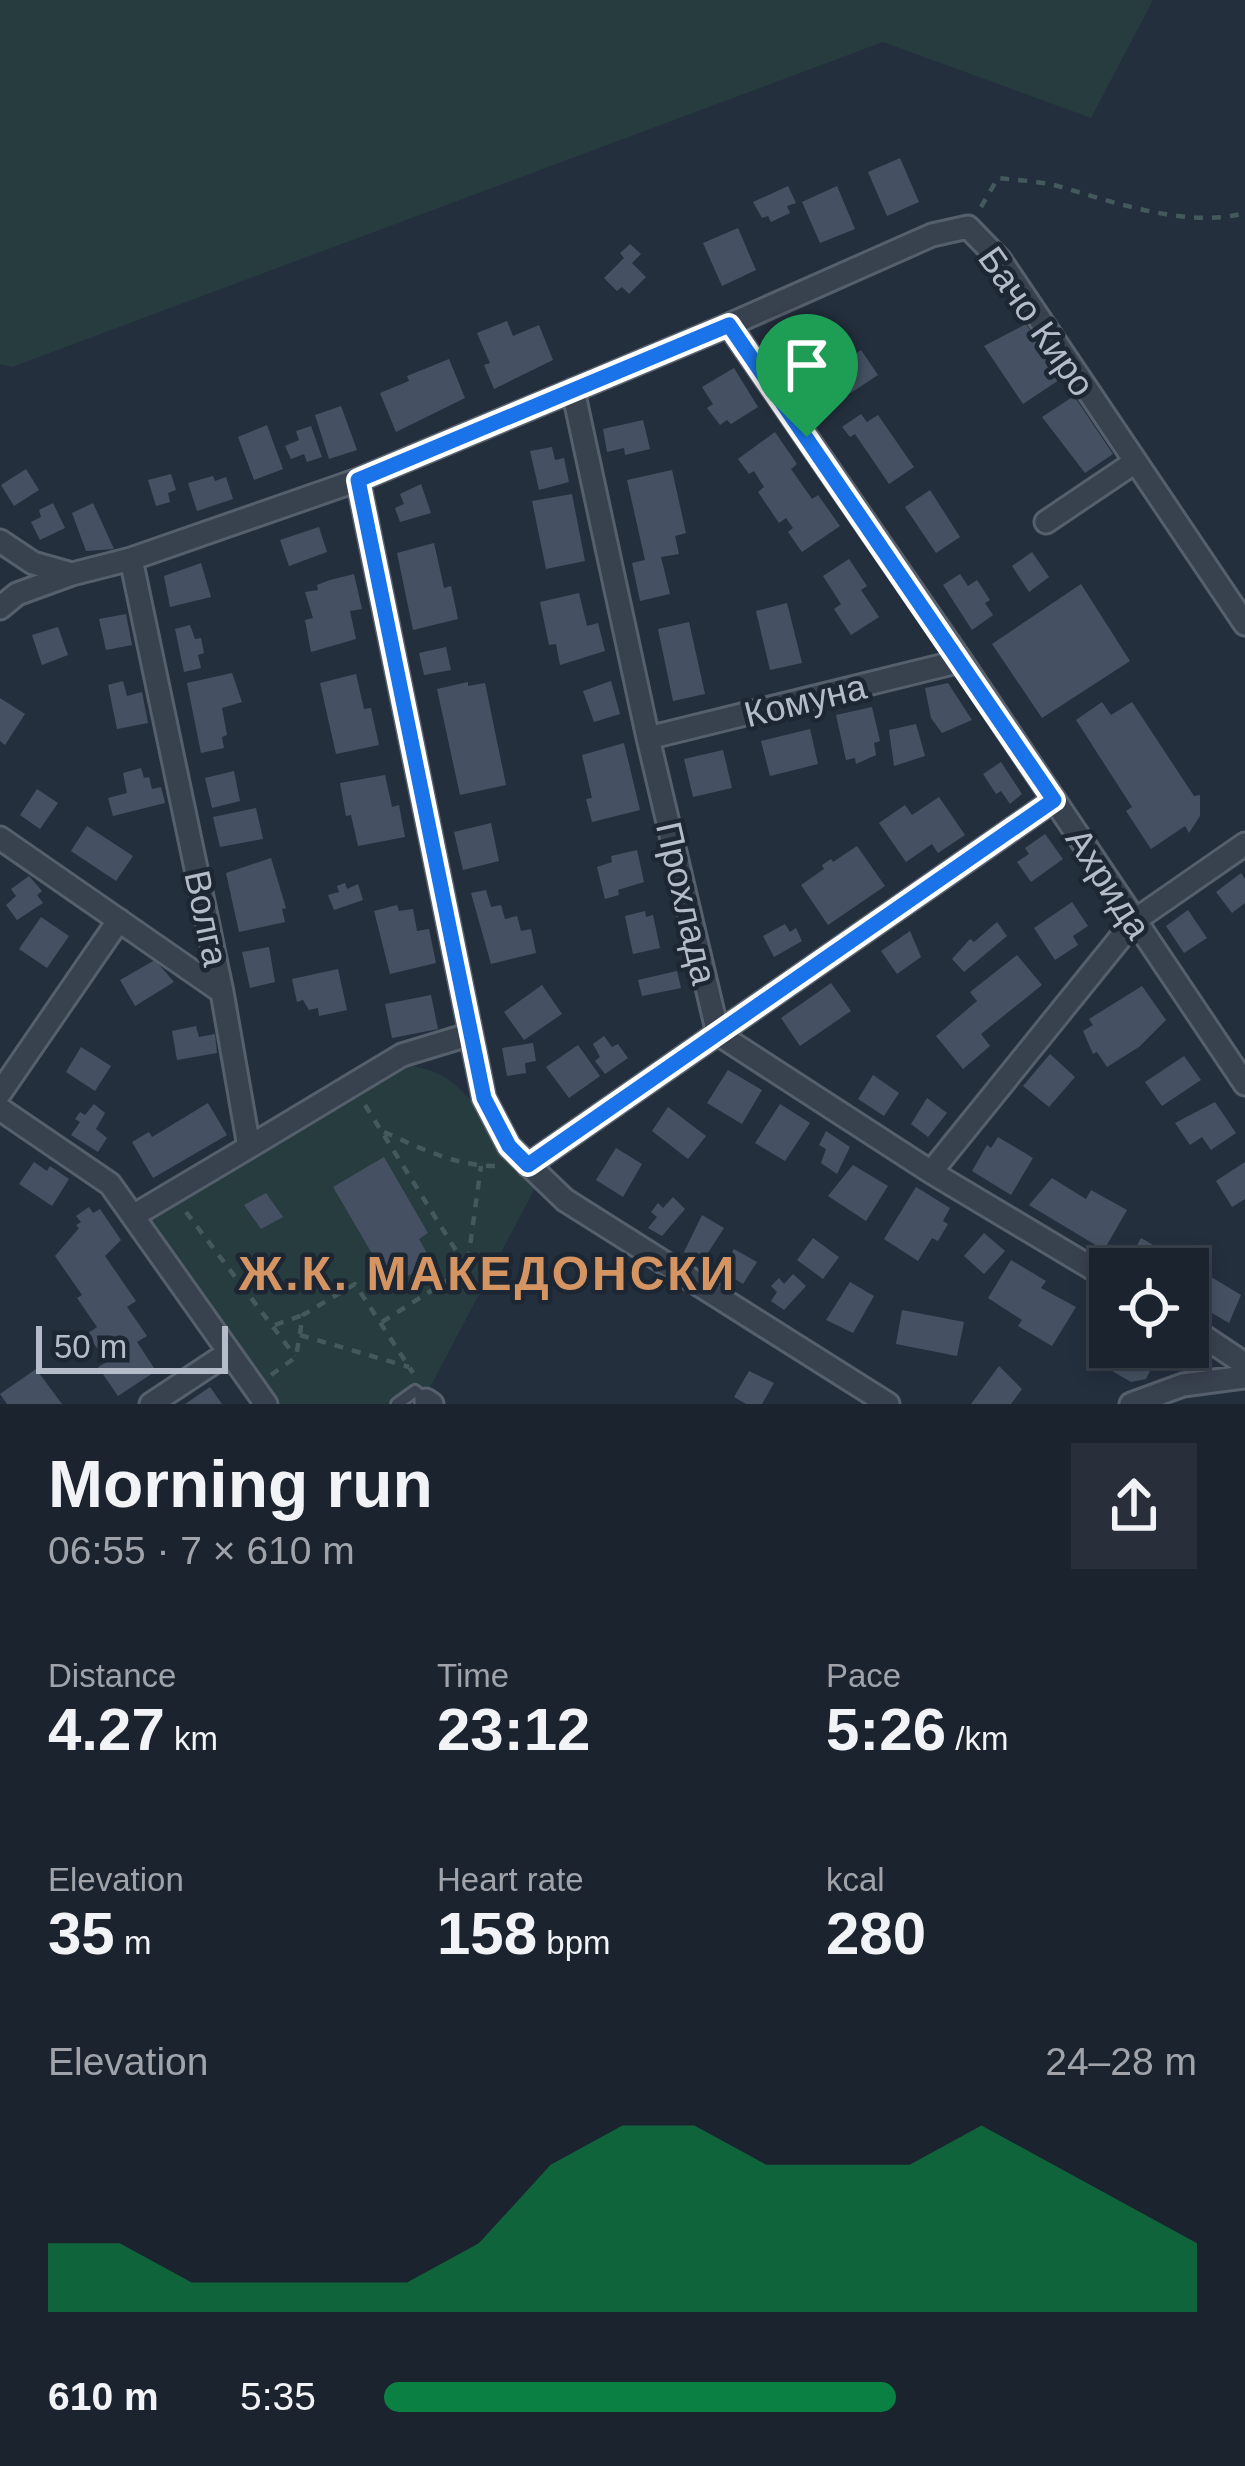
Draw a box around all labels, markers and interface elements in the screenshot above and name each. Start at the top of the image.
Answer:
street label: Бачо Киро [970,239,1103,404]
pin [756,314,858,437]
icon: arrive [774,332,840,398]
street label: Комуна [740,665,871,735]
street label: Прохлада [648,818,725,989]
street label: Ахрида [1058,820,1160,947]
street label: Волга [176,867,237,971]
district label: Ж.К. МАКЕДОНСКИ [238,1247,737,1300]
map controls [1089,1248,1209,1368]
button: locate [1089,1248,1209,1368]
scale bar [36,1320,228,1373]
text: 50 m [54,1328,127,1365]
button: share [1071,1443,1197,1569]
text: Morning run [48,1447,433,1521]
text: 06:55 · 7 × 610 m [48,1529,355,1572]
text: Distance [48,1657,176,1694]
text: Time [437,1657,509,1694]
text: Pace [826,1657,901,1694]
text: 4.27 [48,1696,165,1763]
text: 23:12 [437,1696,590,1763]
text: 5:26 [826,1696,946,1763]
text: km [165,1720,218,1757]
text: /km [946,1720,1008,1757]
text: Elevation [48,1861,184,1898]
text: Heart rate [437,1861,584,1898]
text: kcal [826,1861,885,1898]
text: 35 [48,1900,115,1967]
text: 158 [437,1900,537,1967]
text: 280 [826,1900,926,1967]
text: m [115,1924,151,1961]
text: bpm [537,1924,610,1961]
text: Elevation [48,2040,208,2083]
text: 24–28 m [1045,2040,1197,2083]
text: 610 m [48,2375,159,2418]
text: 5:35 [240,2375,316,2418]

